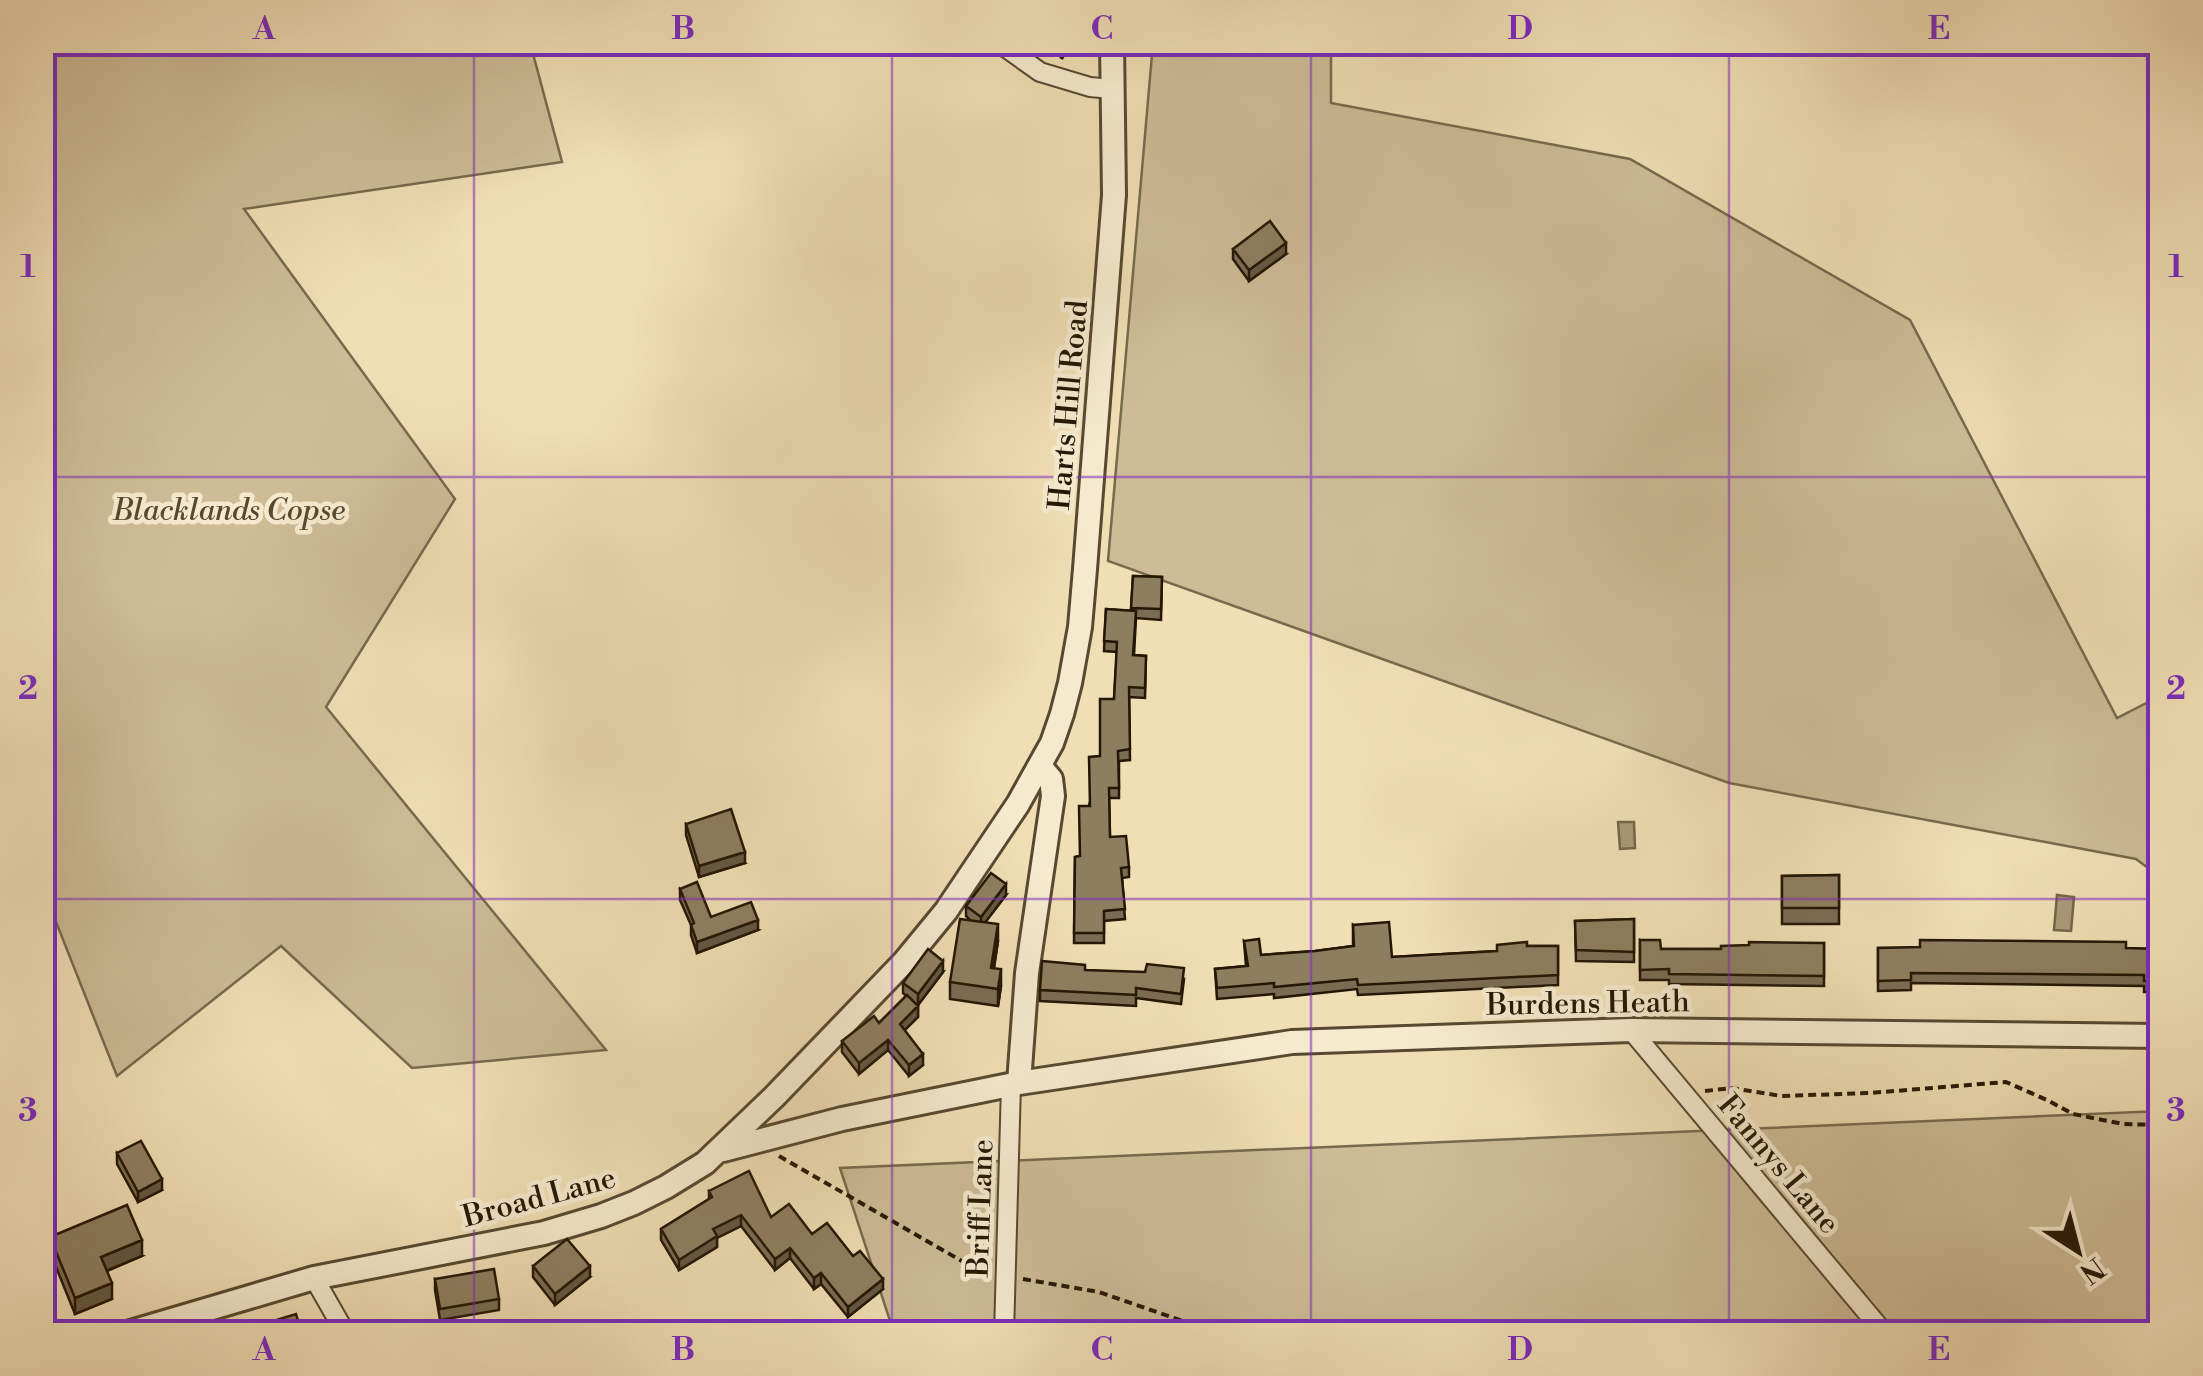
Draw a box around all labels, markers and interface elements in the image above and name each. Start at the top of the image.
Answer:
text: A [252,9,277,49]
text: B [671,9,695,49]
text: C [1091,9,1113,49]
text: D [1507,9,1533,49]
text: E [1928,9,1950,49]
text: 1 [20,247,36,287]
text: 1 [2168,247,2184,287]
street label: Harts Hill Road [1041,299,1097,512]
park label: Blacklands Copse [112,492,345,530]
text: 2 [18,669,38,709]
text: 2 [2166,669,2186,709]
street label: Burdens Heath [1485,983,1690,1025]
street label: Fannys Lane [1709,1087,1848,1242]
text: 3 [18,1091,38,1131]
text: 3 [2166,1091,2186,1131]
street label: Briff Lane [960,1138,1002,1279]
street label: Broad Lane [458,1159,620,1237]
north arrow [2028,1201,2128,1301]
text: N [2073,1249,2111,1291]
text: A [252,1330,277,1370]
text: B [671,1330,695,1370]
text: C [1091,1330,1113,1370]
text: D [1507,1330,1533,1370]
text: E [1928,1330,1950,1370]

